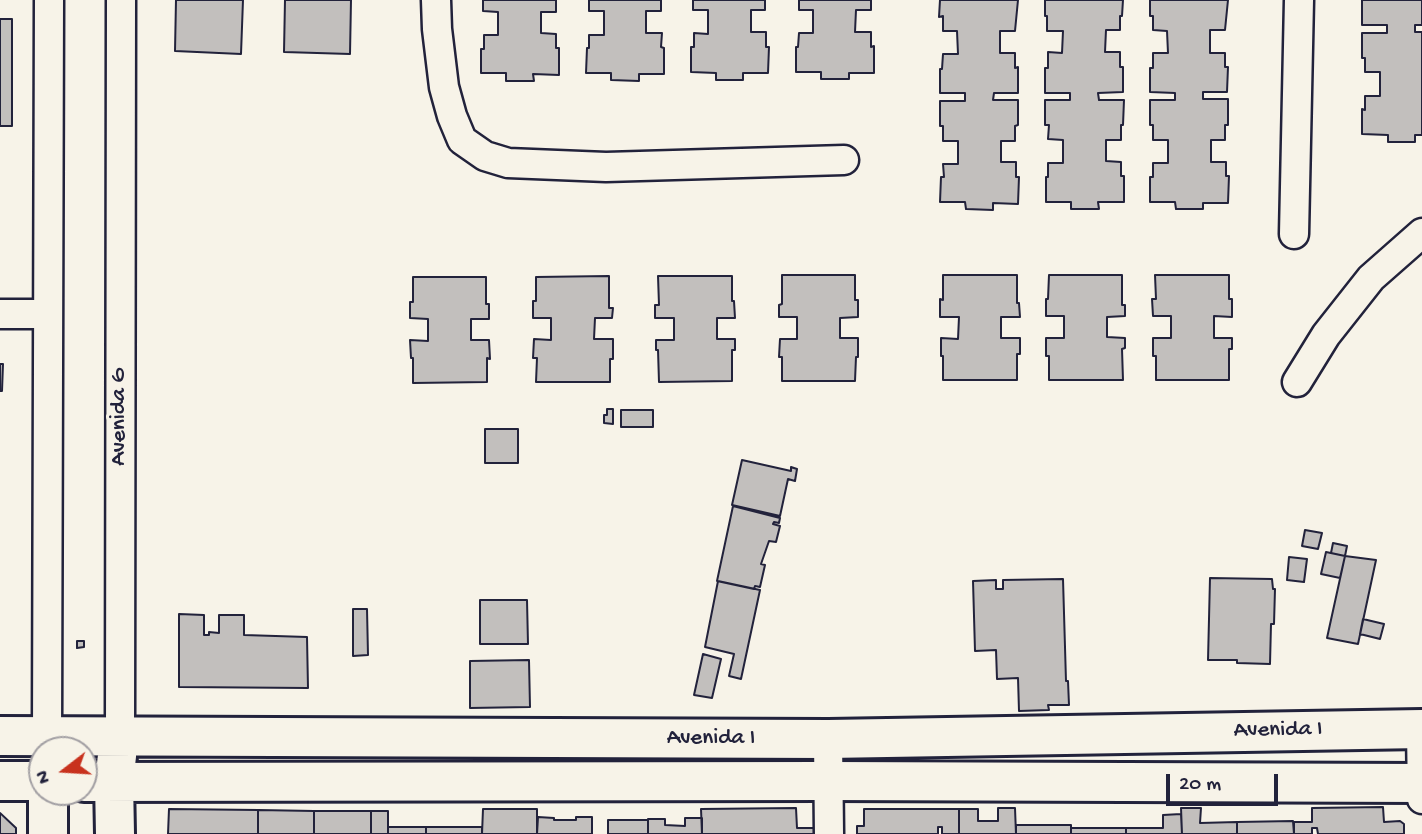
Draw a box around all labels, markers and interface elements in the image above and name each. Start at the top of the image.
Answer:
street label: Avenida G [106,368,134,466]
street label: Avenida I [1233,716,1323,746]
street label: Avenida I [667,725,755,753]
north arrow [28,736,98,806]
scale bar [1170,760,1282,804]
text: N [32,767,57,786]
text: 20 m [1179,773,1221,798]

